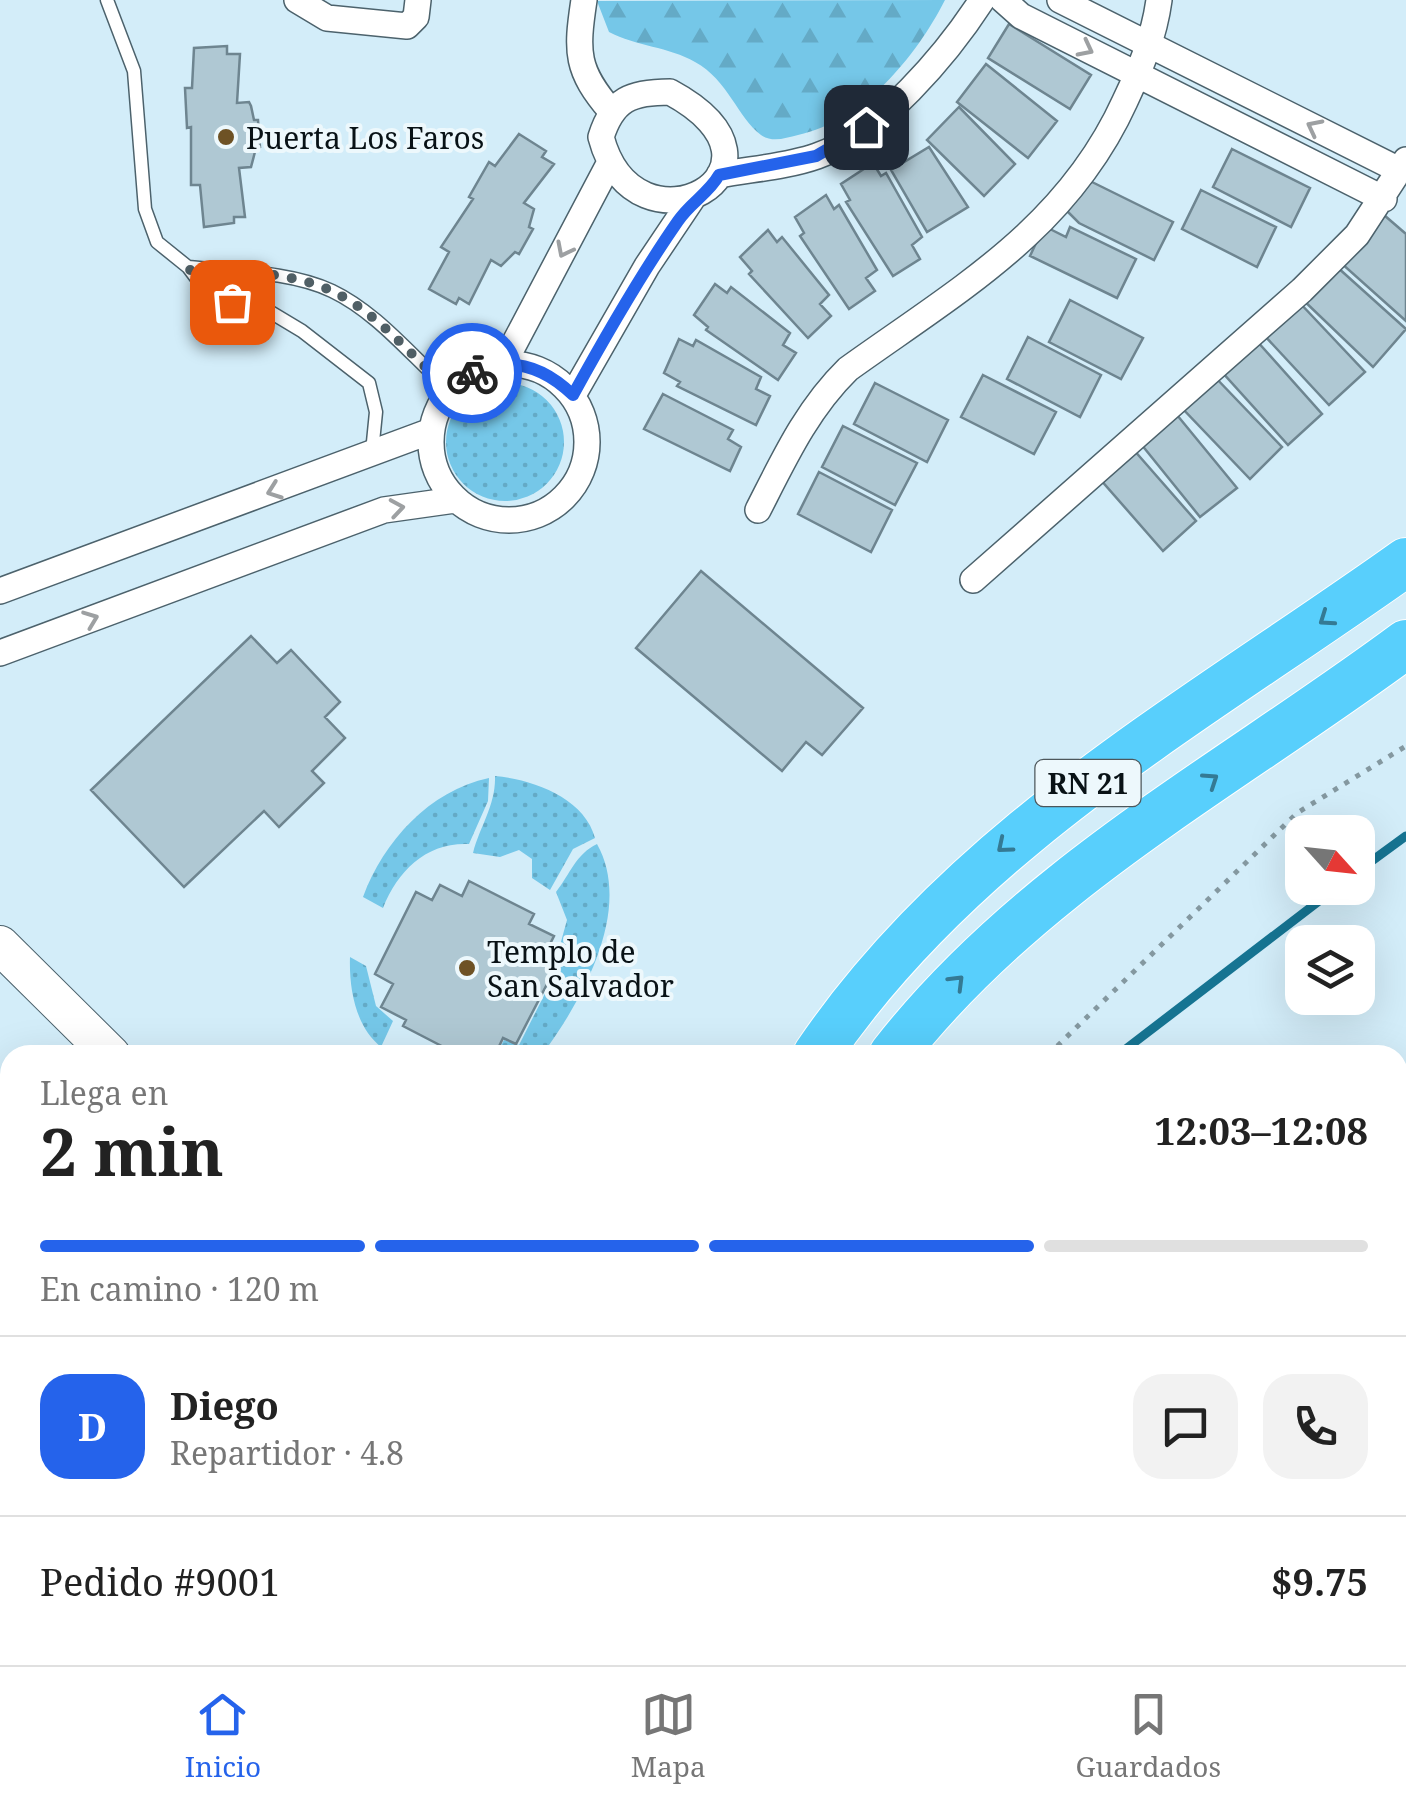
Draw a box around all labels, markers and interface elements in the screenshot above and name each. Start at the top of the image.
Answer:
one-way arrow [1075,37,1093,56]
pin [824,85,909,170]
icon: home [839,100,894,155]
place label: Puerta Los Faros [246,117,484,158]
one-way arrow [1307,120,1325,139]
marker: Puerta Los Faros [215,126,237,148]
one-way arrow [557,240,576,258]
pin [190,260,275,345]
icon: bag [205,275,260,330]
courier [422,323,522,423]
icon: bike [445,346,500,401]
one-way arrow [267,479,284,500]
one-way arrow [388,499,405,520]
one-way arrow [1319,607,1338,625]
one-way arrow [82,610,99,631]
road number: RN 21 [1036,760,1140,806]
one-way arrow [1201,774,1219,793]
north arrow [1285,815,1375,905]
map controls [1285,815,1375,1015]
one-way arrow [997,835,1016,853]
button: layers [1285,925,1375,1015]
place label: Templo de San Salvador [487,931,674,1006]
marker: Templo de San Salvador [456,957,478,979]
one-way arrow [945,976,963,994]
text: Llega en [40,1071,168,1114]
text: 12:03–12:08 [1154,1104,1368,1156]
text: 2 min [40,1107,224,1195]
text: En camino · 120 m [40,1267,319,1310]
button: chat [1133,1374,1238,1479]
button: phone [1263,1374,1368,1479]
text: Diego [170,1379,279,1431]
text: D [78,1400,107,1452]
text: Repartidor · 4.8 [170,1431,404,1474]
text: Pedido #9001 [40,1555,280,1607]
text: $9.75 [1271,1555,1368,1607]
tab: Inicio [185,1687,261,1785]
tab: Mapa [631,1687,706,1785]
tab: Guardados [1075,1687,1221,1785]

